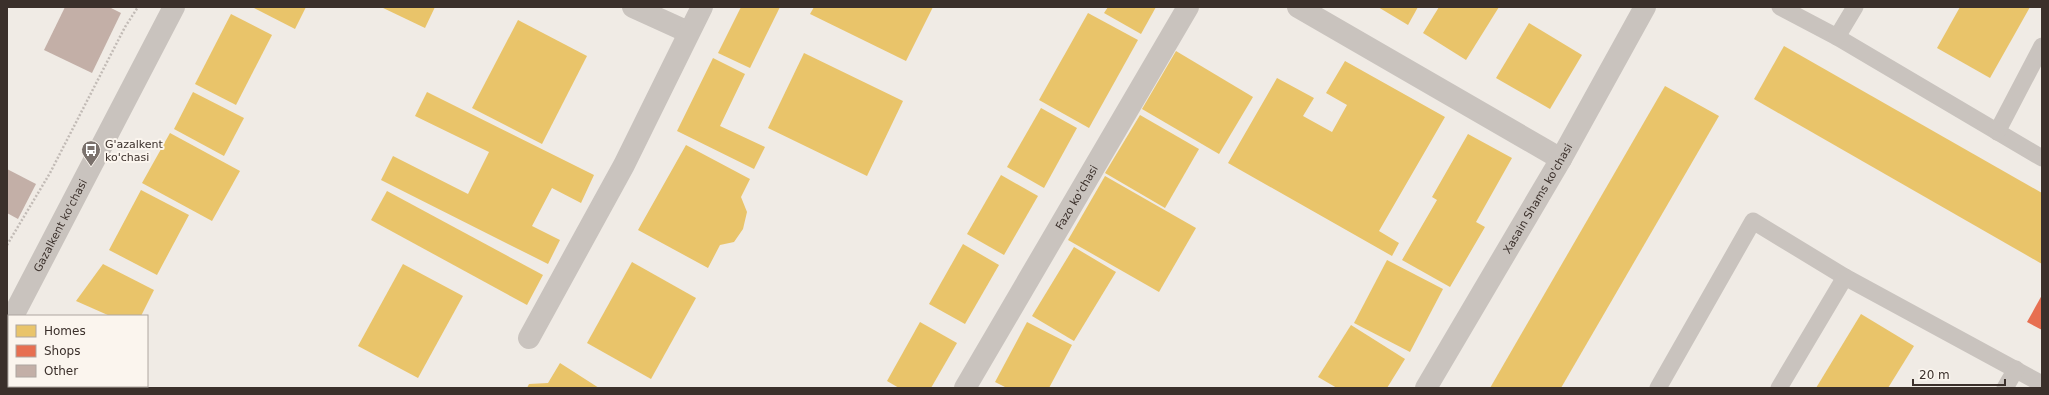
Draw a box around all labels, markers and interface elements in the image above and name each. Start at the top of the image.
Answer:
place label: G'azalkent ko'chasi [105,138,164,164]
bus stop icon: G'azalkent ko'chasi [80,139,102,167]
street label: Xasain Shams ko'chasi [1501,141,1575,256]
street label: Fazo ko'chasi [1053,163,1101,232]
street label: Gazalkent ko'chasi [31,177,90,274]
legend [8,315,148,387]
text: Homes [44,324,86,338]
text: Shops [44,344,80,358]
scale bar [1913,361,2005,387]
text: Other [44,364,78,378]
text: 20 m [1919,368,1950,382]

